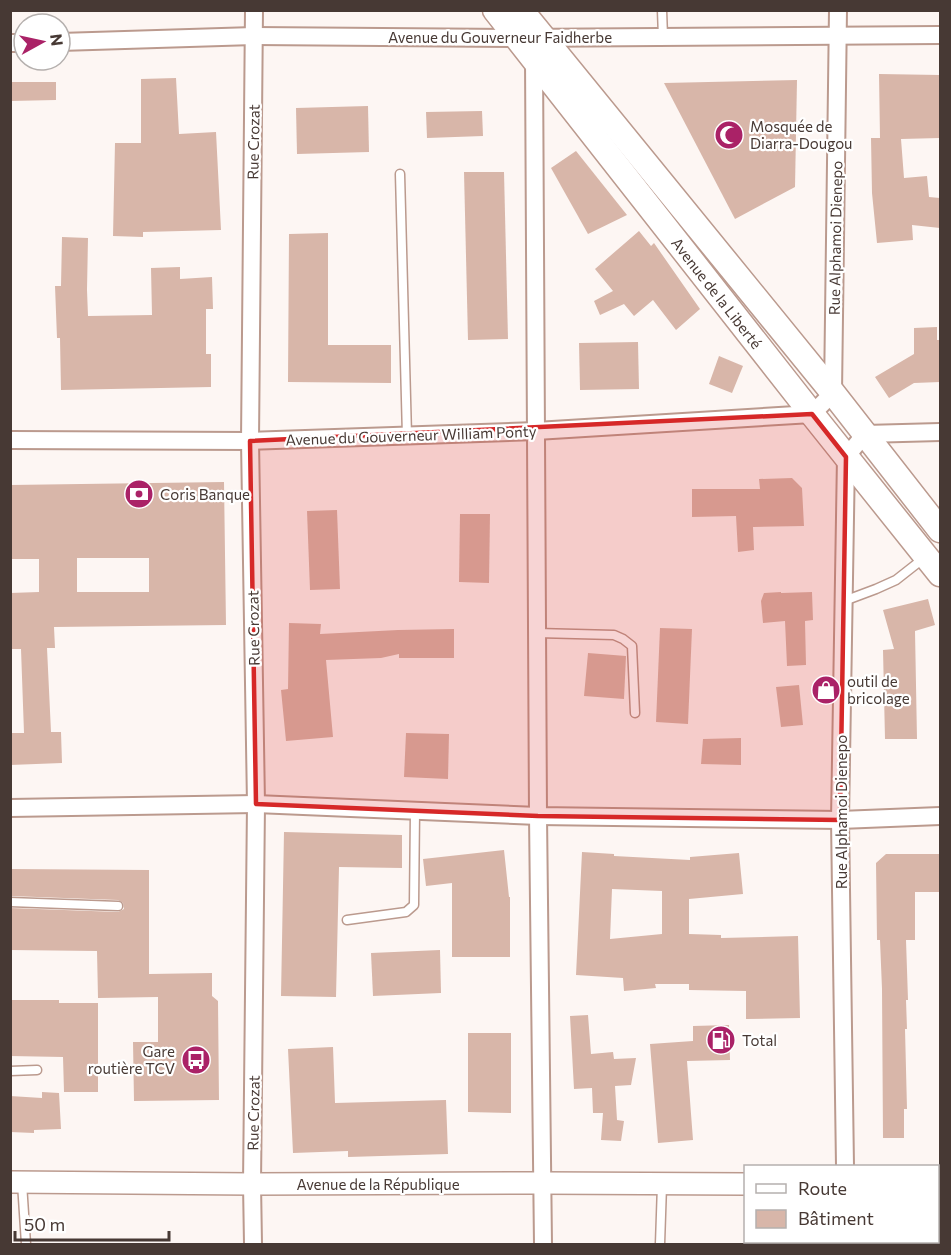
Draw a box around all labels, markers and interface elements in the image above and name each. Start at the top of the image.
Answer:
north arrow [12,12,72,72]
street label: Avenue du Gouverneur Faidherbe [388,28,612,46]
text: N [47,33,68,47]
street label: Rue Crozat [243,104,263,180]
place label: Mosquée de Diarra-Dougou [750,117,852,152]
mosque icon: Mosquée de Diarra-Dougou [713,119,745,151]
street label: Rue Alphamoi Dienepo [825,161,845,315]
street label: Avenue de la Liberté [668,234,766,352]
street label: Avenue du Gouverneur William Ponty [285,422,537,448]
bank icon: Coris Banque [123,478,155,510]
place label: Coris Banque [160,485,250,503]
street label: Rue Crozat [243,590,263,666]
place label: outil de bricolage [847,672,910,707]
shop icon: outil de bricolage [810,674,842,706]
street label: Rue Alphamoi Dienepo [832,735,850,889]
fuel station icon: Total [705,1024,737,1056]
place label: Total [742,1031,777,1049]
place label: Gare routière TCV [88,1042,175,1077]
bus stop icon: Gare routière TCV [180,1044,212,1076]
street label: Rue Crozat [243,1075,263,1151]
legend [744,1165,939,1243]
street label: Avenue de la République [296,1175,460,1193]
text: Route [798,1177,847,1199]
scale bar [15,1204,170,1242]
text: Bâtiment [798,1207,874,1229]
text: 50 m [24,1213,65,1235]

